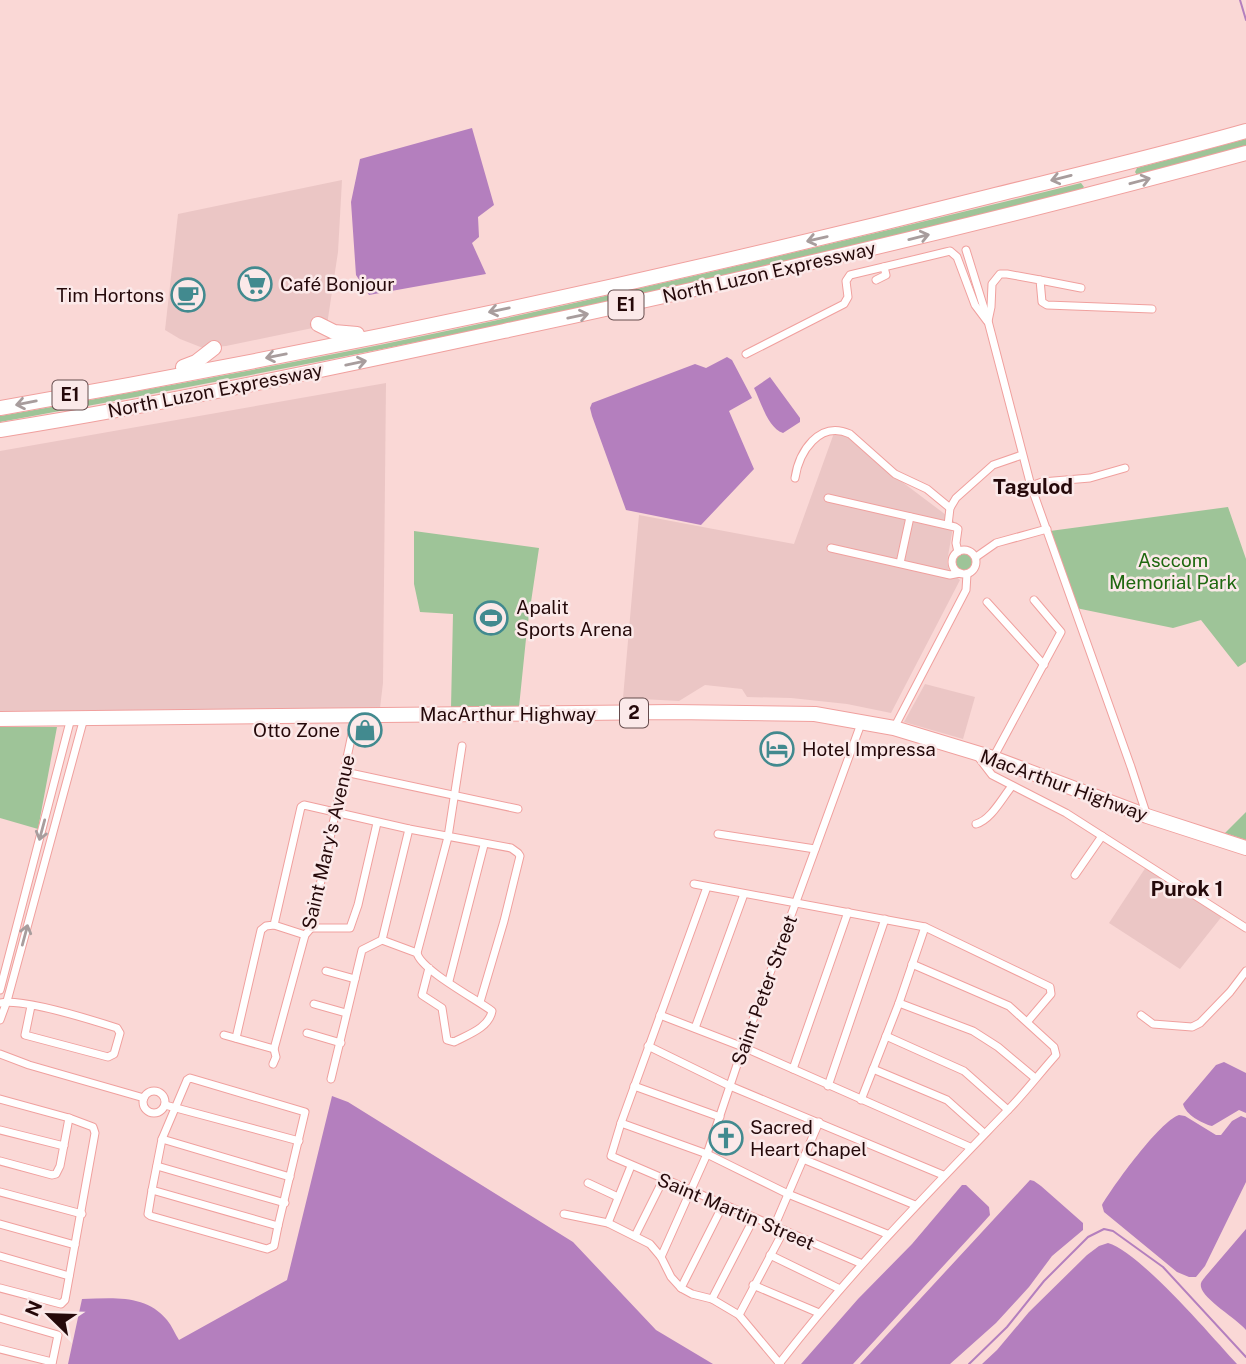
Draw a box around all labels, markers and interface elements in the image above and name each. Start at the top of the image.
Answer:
one-way arrow [1050,172,1073,185]
one-way arrow [1128,174,1151,187]
one-way arrow [908,230,930,243]
one-way arrow [806,233,829,246]
street label: North Luzon Expressway [660,237,878,307]
supermarket icon: Café Bonjour [236,265,274,303]
place label: Café Bonjour [280,273,395,295]
cafe icon: Tim Hortons [169,276,207,314]
place label: Tim Hortons [56,284,164,306]
road number: E1 [608,290,644,320]
one-way arrow [488,304,511,318]
one-way arrow [566,308,589,322]
one-way arrow [265,350,288,363]
one-way arrow [344,355,367,369]
street label: North Luzon Expressway [106,358,324,422]
road number: E1 [52,380,88,410]
one-way arrow [15,397,38,411]
district label: Tagulod [993,474,1073,499]
park label: Asccom Memorial Park [1109,549,1237,593]
place label: Apalit Sports Arena [516,596,632,640]
sports icon: Apalit Sports Arena [472,599,510,637]
road number: 2 [620,698,648,728]
street label: MacArthur Highway [420,703,596,725]
shop icon: Otto Zone [346,711,384,749]
place label: Otto Zone [253,719,340,741]
hotel icon: Hotel Impressa [758,730,796,768]
place label: Hotel Impressa [802,738,936,760]
street label: MacArthur Highway [977,744,1151,826]
street label: Saint Mary's Avenue [297,753,359,931]
one-way arrow [35,818,48,841]
district label: Purok 1 [1151,876,1223,901]
street label: Saint Peter Street [727,912,801,1068]
one-way arrow [19,925,32,947]
place label: Sacred Heart Chapel [750,1116,867,1160]
church icon: Sacred Heart Chapel [707,1119,745,1157]
street label: Saint Martin Street [654,1168,818,1254]
north arrow [14,1280,84,1350]
text: N [20,1297,46,1319]

